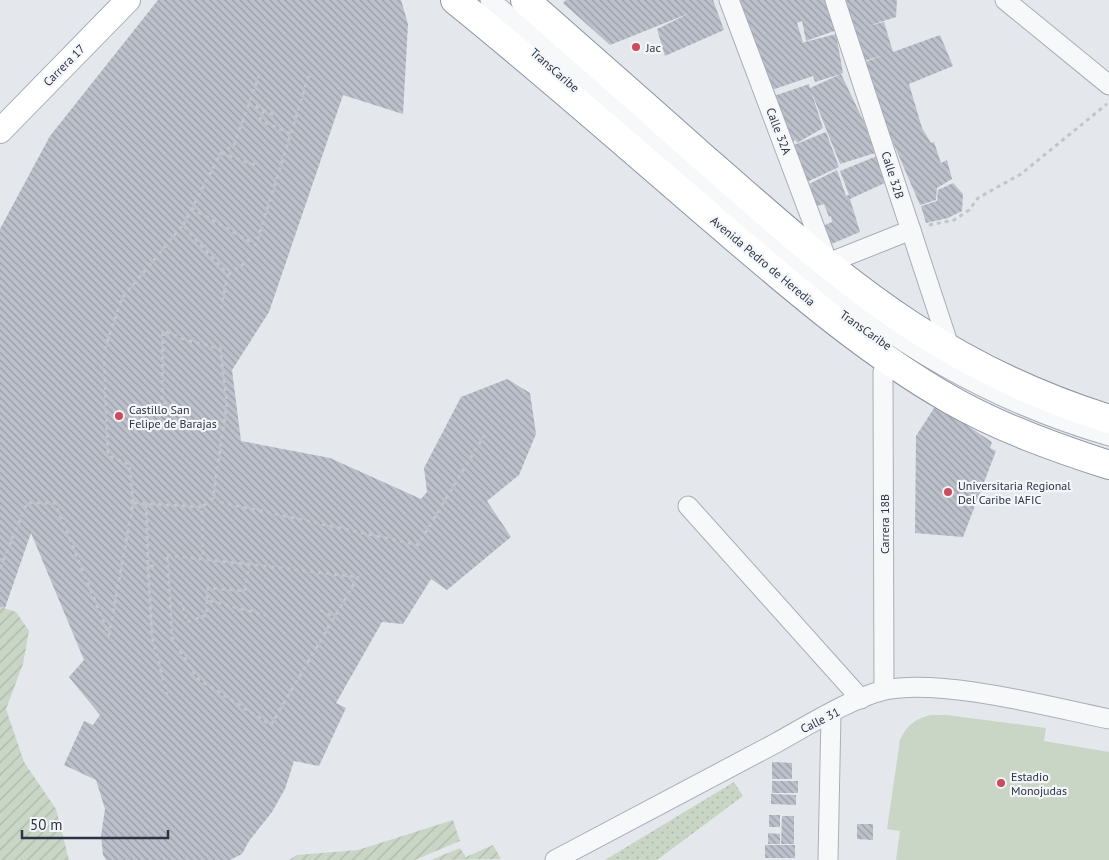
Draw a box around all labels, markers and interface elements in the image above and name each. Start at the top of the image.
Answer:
place label: Jac [645,40,661,55]
street label: Carrera 17 [40,41,88,89]
marker: Jac [630,41,642,53]
street label: TransCaribe [528,45,582,95]
street label: Calle 32A [763,105,795,157]
street label: Calle 32B [878,149,908,201]
street label: Avenida Pedro de Heredia [708,213,818,309]
street label: TransCaribe [837,307,895,353]
place label: Castillo San Felipe de Barajas [129,402,217,431]
marker: Castillo San Felipe de Barajas [113,410,125,422]
place label: Universitaria Regional Del Caribe IAFIC [958,478,1071,507]
marker: Universitaria Regional Del Caribe IAFIC [942,486,954,498]
street label: Carrera 18B [877,494,892,554]
street label: Calle 31 [798,704,842,736]
place label: Estadio Monojudas [1011,769,1067,798]
marker: Estadio Monojudas [995,777,1007,789]
scale bar [22,808,169,840]
text: 50 m [30,815,63,834]

